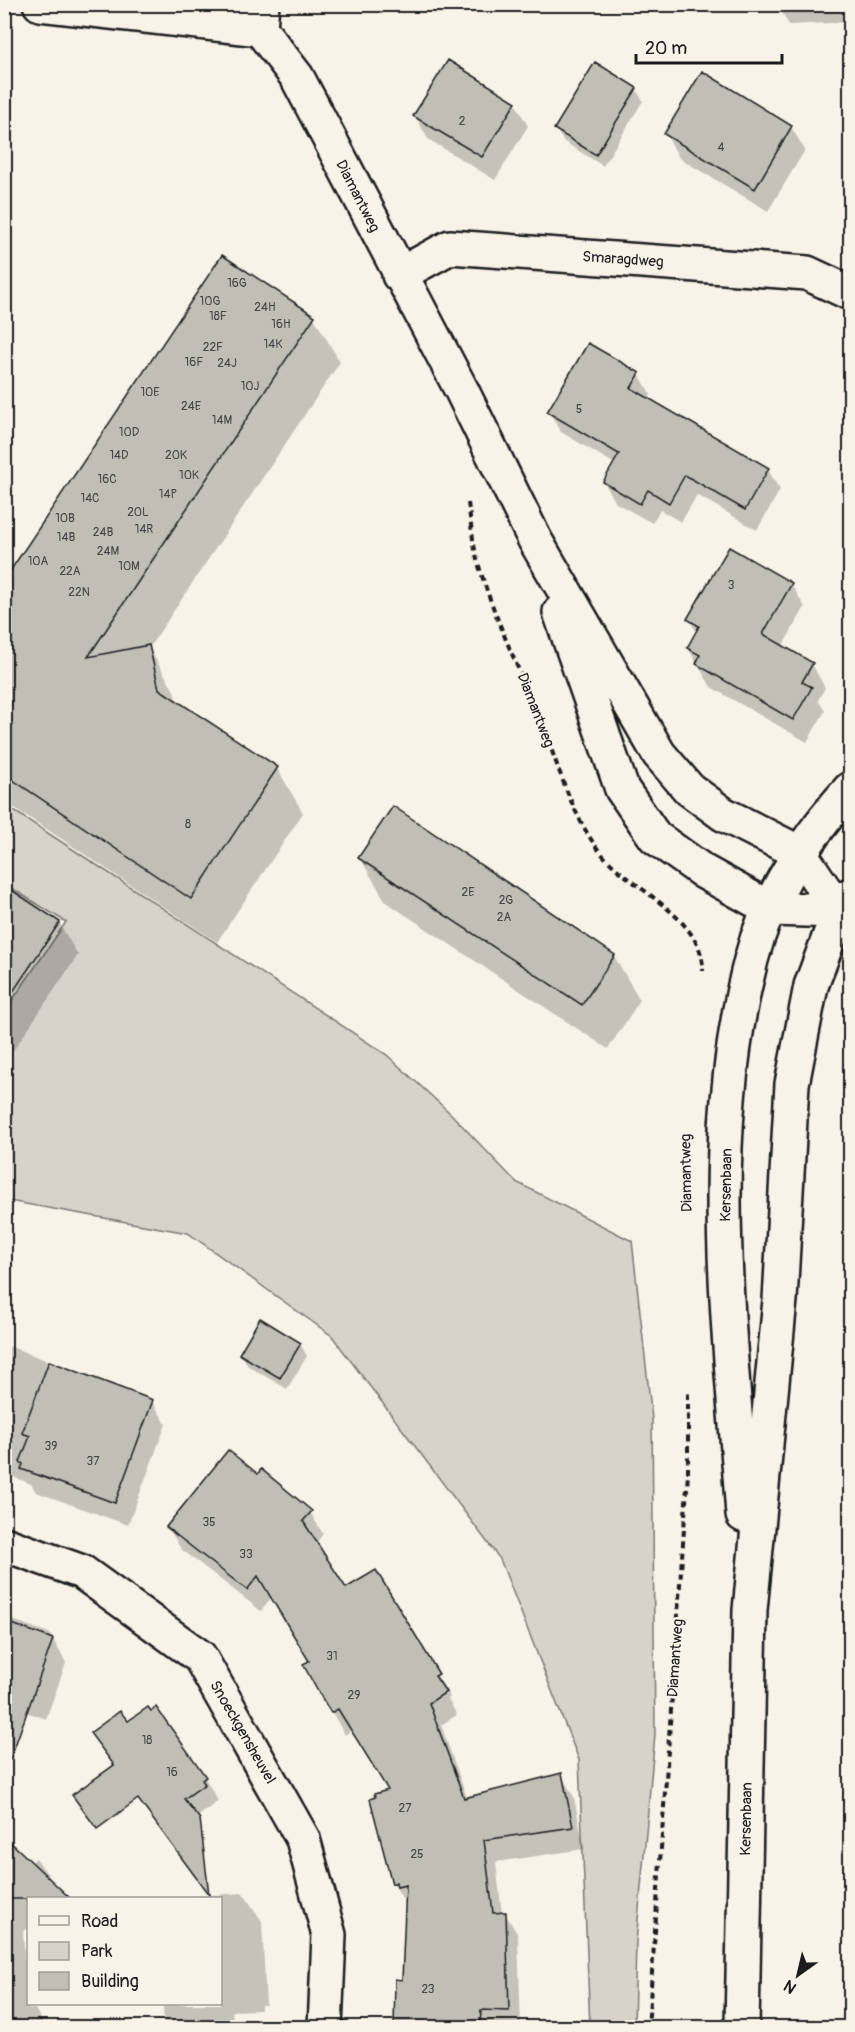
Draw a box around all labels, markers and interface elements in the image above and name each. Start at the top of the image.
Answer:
scale bar [636,27,782,65]
text: 20 m [645,37,687,60]
house number: 2 [459,114,466,129]
house number: 4 [718,140,725,155]
street label: Diamantweg [331,157,384,235]
street label: Smaragdweg [582,247,664,272]
house number: 16G [227,276,247,291]
house number: 10G [200,294,220,309]
house number: 24H [254,300,276,315]
house number: 18F [209,309,227,324]
house number: 16H [271,317,291,332]
house number: 14K [264,337,282,352]
house number: 22F [203,340,223,355]
house number: 16F [185,355,203,370]
house number: 24J [217,356,237,371]
house number: 10J [241,379,260,394]
house number: 10E [140,385,160,400]
house number: 24E [181,399,201,414]
house number: 5 [576,402,582,417]
house number: 14M [212,413,233,428]
house number: 10D [119,425,140,440]
house number: 14D [109,448,129,463]
house number: 20K [165,448,187,463]
house number: 10K [179,468,199,483]
house number: 16C [97,472,117,487]
house number: 14P [159,487,178,502]
house number: 14C [80,491,100,506]
house number: 20L [127,505,149,520]
house number: 10B [55,511,75,526]
house number: 14R [135,522,153,537]
house number: 24B [93,525,113,540]
house number: 14B [57,530,75,545]
house number: 24M [97,544,120,559]
house number: 10A [28,554,49,569]
house number: 10M [118,559,140,574]
house number: 22A [59,564,81,579]
house number: 3 [728,578,735,593]
house number: 22N [68,585,90,600]
street label: Diamantweg [513,670,558,750]
house number: 8 [185,817,191,832]
house number: 2E [462,885,474,900]
house number: 2G [499,893,513,908]
house number: 2A [497,910,511,925]
street label: Diamantweg [676,1134,697,1212]
street label: Kersenbaan [716,1148,737,1222]
house number: 39 [45,1439,57,1454]
house number: 37 [86,1454,100,1469]
house number: 35 [202,1515,216,1530]
house number: 33 [239,1547,253,1562]
street label: Diamantweg [663,1618,688,1698]
house number: 31 [326,1649,338,1664]
street label: Snoeckgensheuvel [205,1677,280,1787]
house number: 29 [348,1688,360,1703]
house number: 18 [142,1733,152,1748]
house number: 16 [166,1765,178,1780]
street label: Kersenbaan [736,1782,757,1856]
house number: 27 [398,1801,412,1816]
house number: 25 [410,1847,424,1862]
legend [27,1897,222,2005]
text: Road [81,1910,118,1933]
text: Park [81,1940,113,1963]
north arrow [768,1945,828,2005]
text: Building [81,1970,139,1993]
text: N [780,1975,800,1998]
house number: 23 [421,1982,435,1997]

